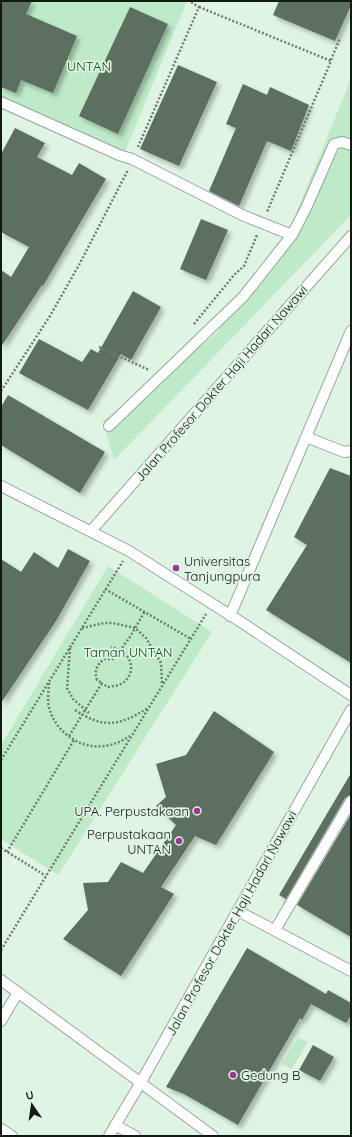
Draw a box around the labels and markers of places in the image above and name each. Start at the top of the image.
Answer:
place label: Universitas Tanjungpura [184,553,260,584]
marker: Universitas Tanjungpura [171,563,181,573]
place label: UPA. Perpustakaan [74,803,189,819]
marker: UPA. Perpustakaan [192,806,202,816]
place label: Perpustakaan UNTAN [87,826,171,857]
marker: Perpustakaan UNTAN [174,836,184,846]
place label: Gedung B [241,1067,301,1083]
marker: Gedung B [228,1070,238,1080]

